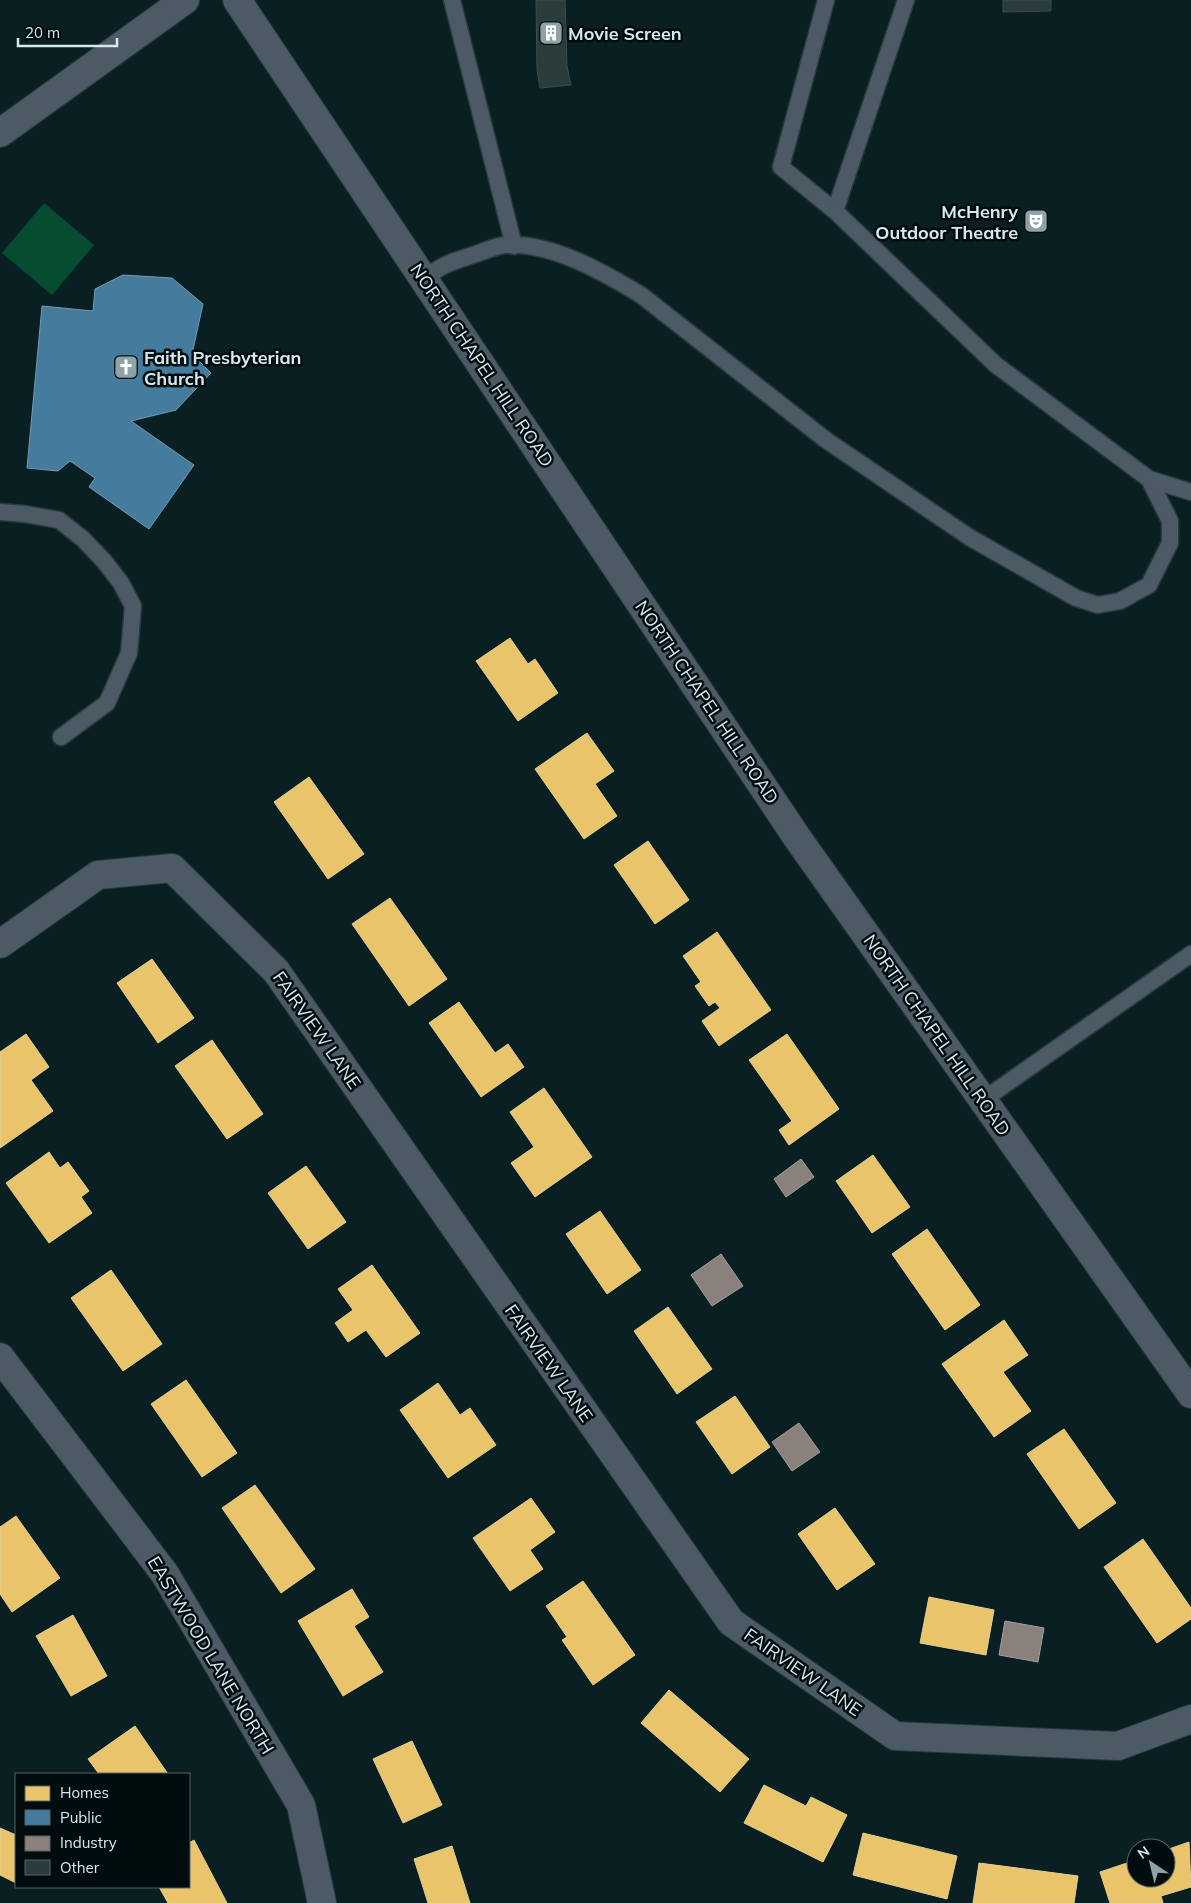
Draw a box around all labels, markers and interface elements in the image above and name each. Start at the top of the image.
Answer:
scale bar [18,15,116,47]
building icon: Movie Screen [538,20,564,46]
place label: Movie Screen [568,22,682,45]
text: 20 m [25,23,60,42]
place label: McHenry Outdoor Theatre [875,200,1018,244]
theatre icon: McHenry Outdoor Theatre [1023,208,1049,234]
street label: NORTH CHAPEL HILL ROAD [405,259,559,471]
place label: Faith Presbyterian Church [144,346,301,390]
church icon: Faith Presbyterian Church [113,354,139,380]
street label: NORTH CHAPEL HILL ROAD [630,596,784,808]
street label: NORTH CHAPEL HILL ROAD [859,930,1015,1140]
street label: FAIRVIEW LANE [268,967,366,1093]
street label: FAIRVIEW LANE [500,1300,598,1426]
street label: EASTWOOD LANE NORTH [143,1552,279,1758]
street label: FAIRVIEW LANE [740,1623,866,1721]
legend [15,1773,190,1888]
text: Homes [60,1783,109,1802]
text: Public [60,1808,102,1827]
text: Industry [60,1833,117,1852]
north arrow [1126,1838,1176,1888]
text: N [1134,1842,1153,1863]
text: Other [60,1858,100,1877]

